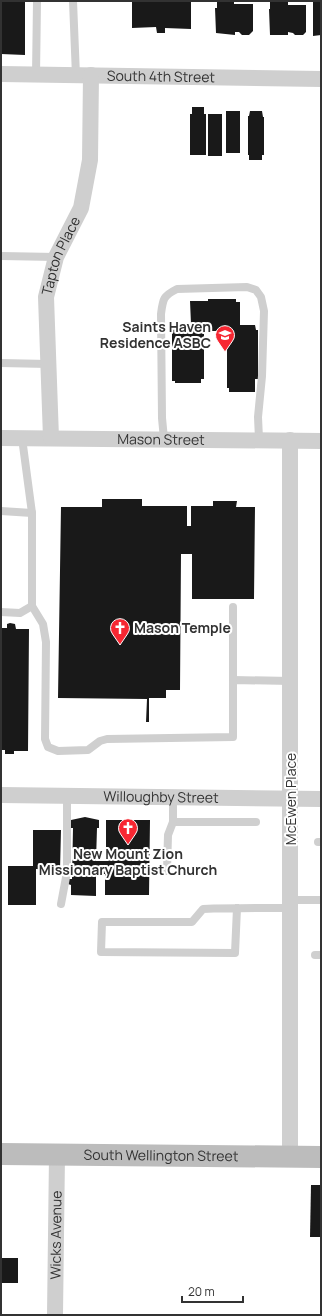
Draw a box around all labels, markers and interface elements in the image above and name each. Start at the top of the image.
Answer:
street label: South 4th Street [107,66,216,86]
street label: Tapton Place [37,213,84,297]
place label: Saints Haven Residence ASBC [100,317,211,352]
school or university icon: Saints Haven Residence ASBC [214,324,236,352]
street label: Mason Street [117,429,205,449]
church icon: Mason Temple [109,617,131,645]
place label: Mason Temple [134,618,231,637]
street label: McEwen Place [281,753,300,845]
street label: Willoughby Street [103,786,219,807]
church icon: New Mount Zion Missionary Baptist Church [117,817,139,845]
place label: New Mount Zion Missionary Baptist Church [39,844,217,879]
street label: South Wellington Street [83,1145,239,1165]
street label: Wicks Avenue [45,1190,66,1280]
scale bar [182,1278,243,1304]
text: 20 m [188,1283,215,1300]

